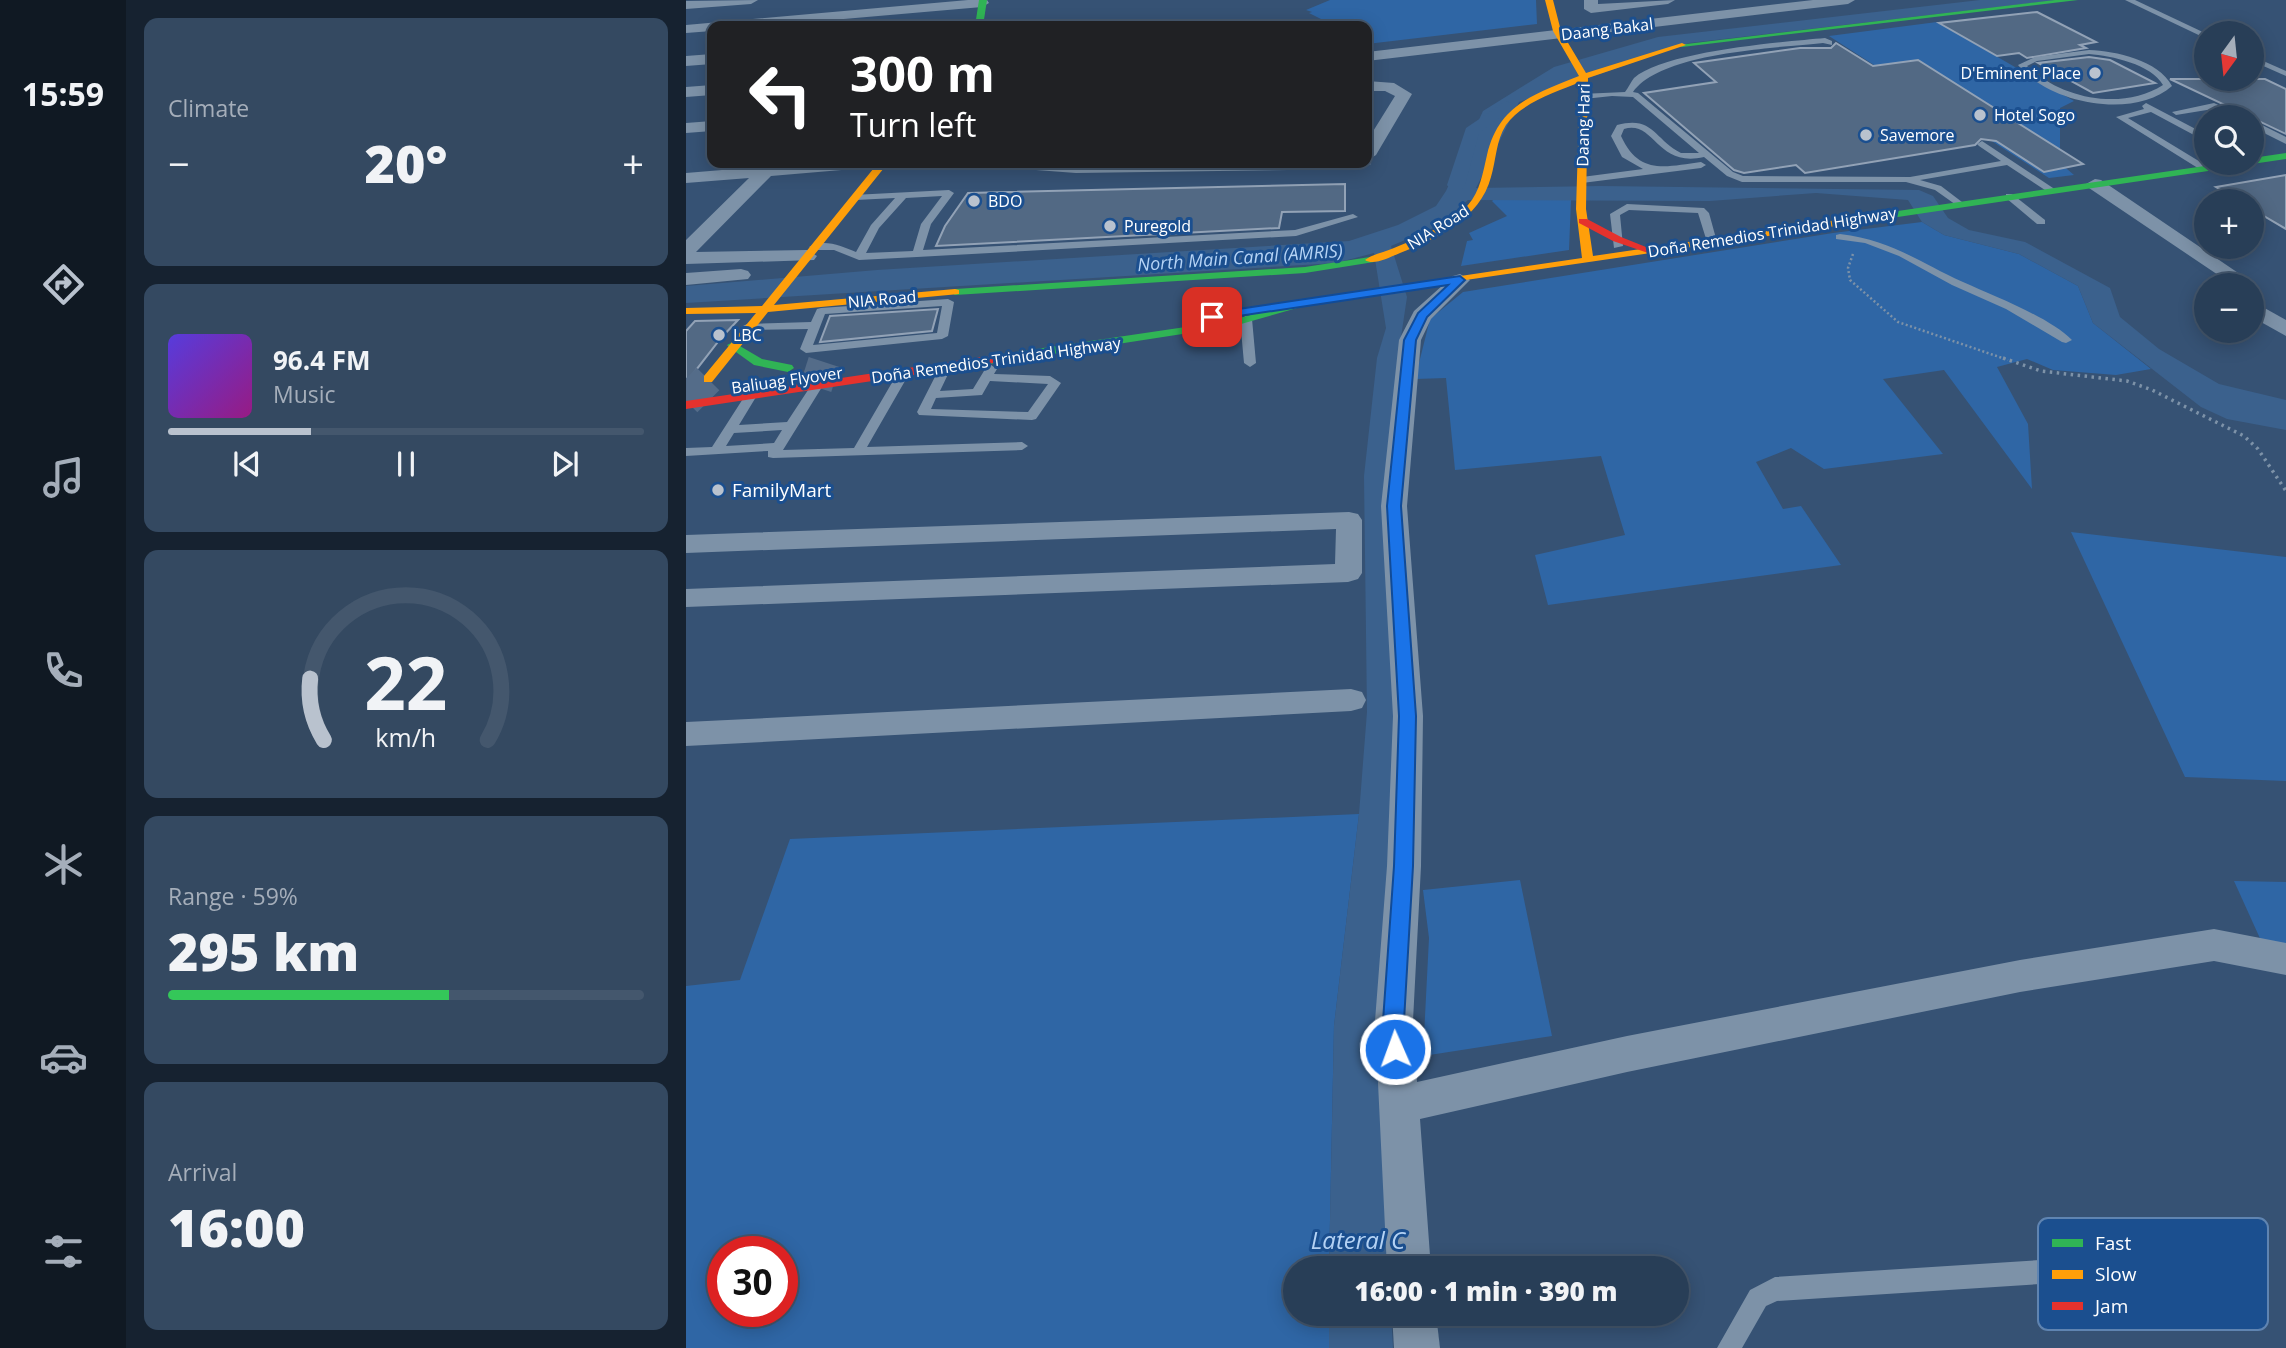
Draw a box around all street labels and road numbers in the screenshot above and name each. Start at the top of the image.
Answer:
street label: Daang Bakal [1560,12,1654,46]
street label: Daang Hari [1571,83,1595,167]
street label: NIA Road [1403,199,1473,255]
street label: Doña Remedios Trinidad Highway [1646,201,1899,263]
street label: NIA Road [847,285,917,313]
street label: Doña Remedios Trinidad Highway [870,331,1123,388]
street label: Baliuag Flyover [730,361,845,399]

